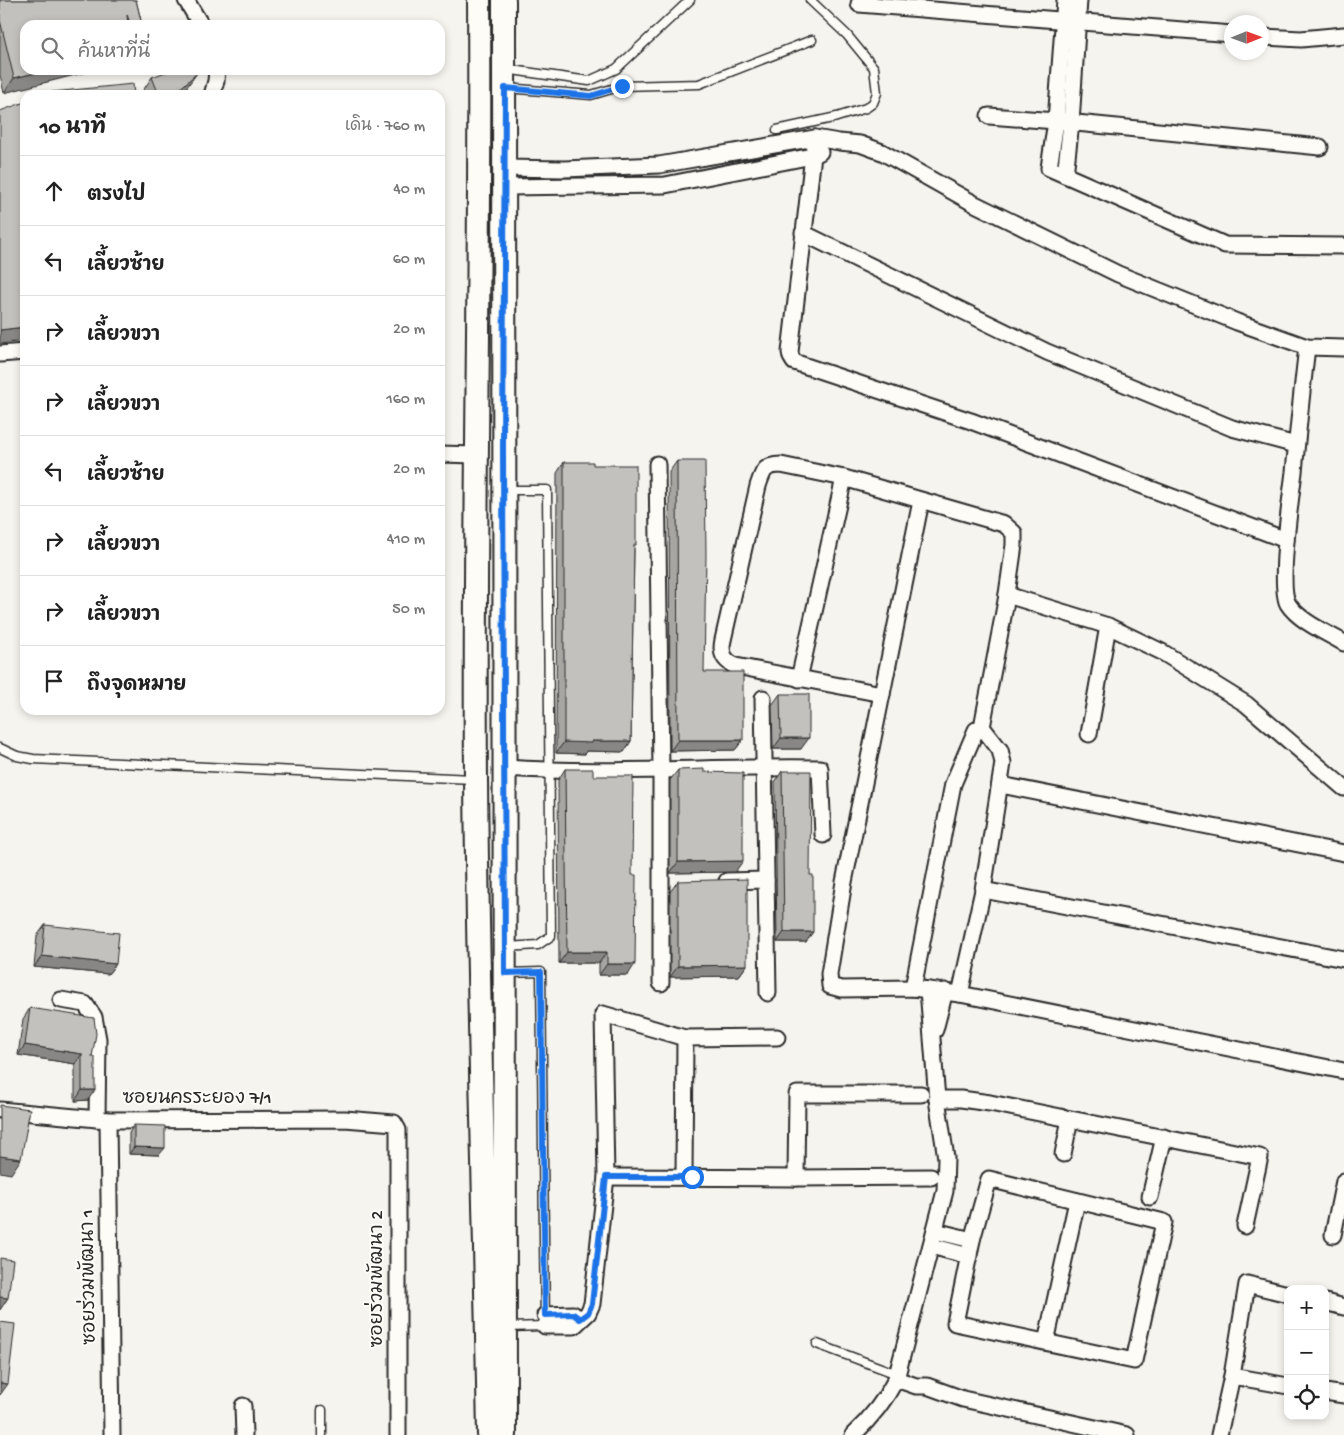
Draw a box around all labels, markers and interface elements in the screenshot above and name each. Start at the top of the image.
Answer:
north arrow [1224,15,1269,60]
search box [20,20,445,75]
icon: search [38,34,66,62]
text: ค้นหาที่นี่ [78,42,150,65]
route end [611,75,634,98]
text: 10 นาที [40,117,106,142]
text: เดิน · 760 m [345,118,425,137]
icon: ahead [40,177,68,205]
text: 40 m [393,181,425,200]
text: ตรงไป [87,185,145,208]
icon: left [40,247,68,275]
text: 60 m [393,251,425,270]
text: เลี้ยวซ้าย [87,255,164,278]
icon: right [40,317,68,345]
text: 20 m [393,321,425,340]
text: เลี้ยวขวา [87,325,160,348]
icon: right [40,387,68,415]
text: 160 m [386,391,425,410]
text: เลี้ยวขวา [87,395,160,418]
icon: left [40,457,68,485]
text: 20 m [393,461,425,480]
text: เลี้ยวซ้าย [87,465,164,488]
icon: right [40,527,68,555]
text: 410 m [387,531,425,550]
text: เลี้ยวขวา [87,535,160,558]
icon: right [40,597,68,625]
text: 50 m [392,601,425,620]
text: เลี้ยวขวา [87,605,160,628]
icon: arrive [40,667,68,695]
text: ถึงจุดหมาย [87,675,186,698]
street label: ซอยนครระยอง 7/1 [122,1088,272,1111]
route start [681,1166,704,1189]
street label: ซอยร่วมพัฒนา 1 [74,1209,103,1345]
street label: ซอยร่วมพัฒนา 2 [364,1210,390,1348]
map controls [1284,1285,1329,1420]
button: + [1284,1285,1329,1330]
button: − [1284,1330,1329,1375]
button: locate [1284,1375,1329,1420]

